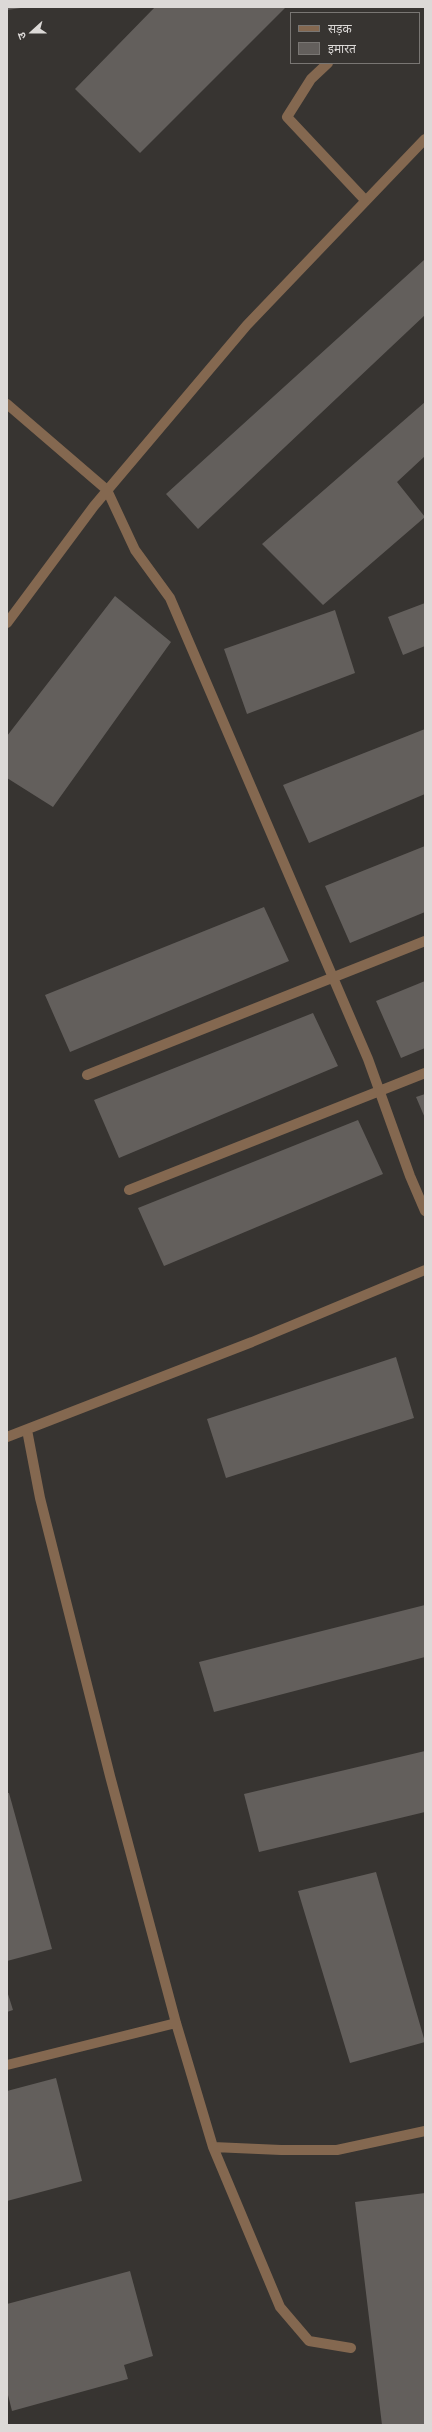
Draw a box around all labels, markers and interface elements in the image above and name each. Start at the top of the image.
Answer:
north arrow [12,12,52,52]
legend [290,12,420,64]
text: सड़क [328,19,352,37]
text: उ [12,30,29,42]
text: इमारत [328,39,356,57]

